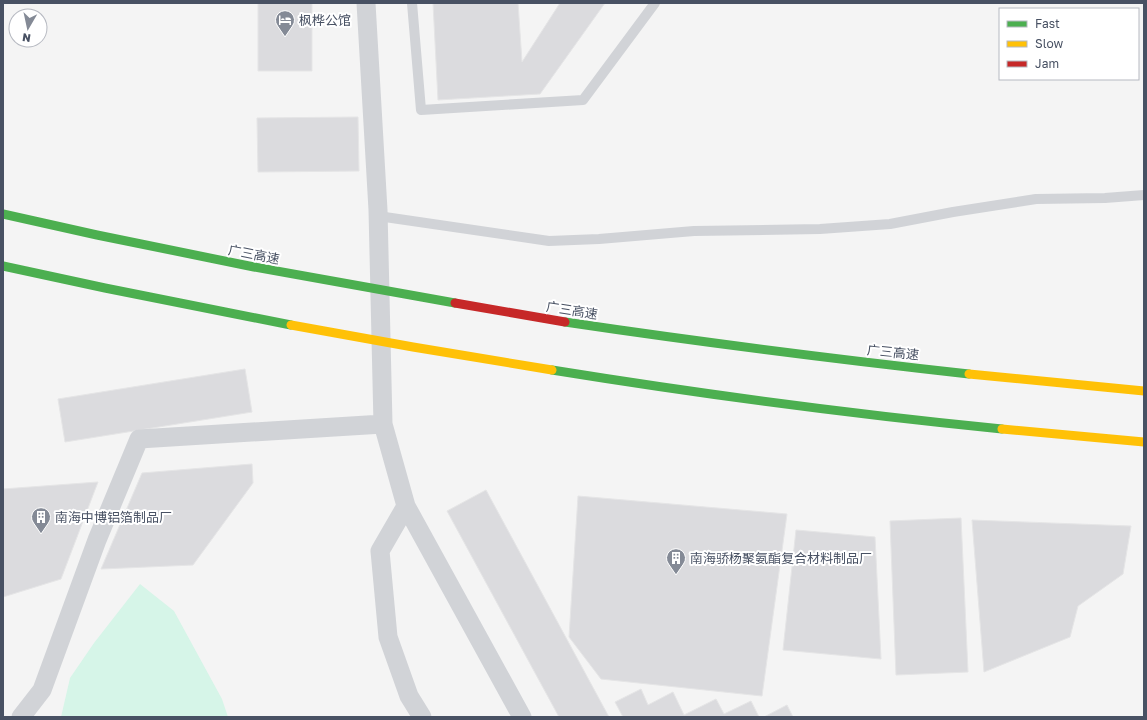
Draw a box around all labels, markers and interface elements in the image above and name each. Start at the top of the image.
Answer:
north arrow [8,8,48,48]
legend [999,8,1139,80]
hotel icon: 枫桦公馆 [274,9,296,37]
place label: 枫桦公馆 [299,12,351,28]
text: Fast [1035,16,1060,31]
text: N [21,31,32,45]
text: Slow [1035,36,1063,51]
text: Jam [1035,56,1059,71]
street label: 广三高速 [227,241,281,267]
street label: 广三高速 [545,298,599,322]
street label: 广三高速 [866,341,920,363]
building icon: 南海中博铝箔制品厂 [30,506,52,534]
place label: 南海中博铝箔制品厂 [55,509,172,525]
building icon: 南海骄杨聚氨酯复合材料制品厂 [665,547,687,575]
place label: 南海骄杨聚氨酯复合材料制品厂 [690,550,872,566]

